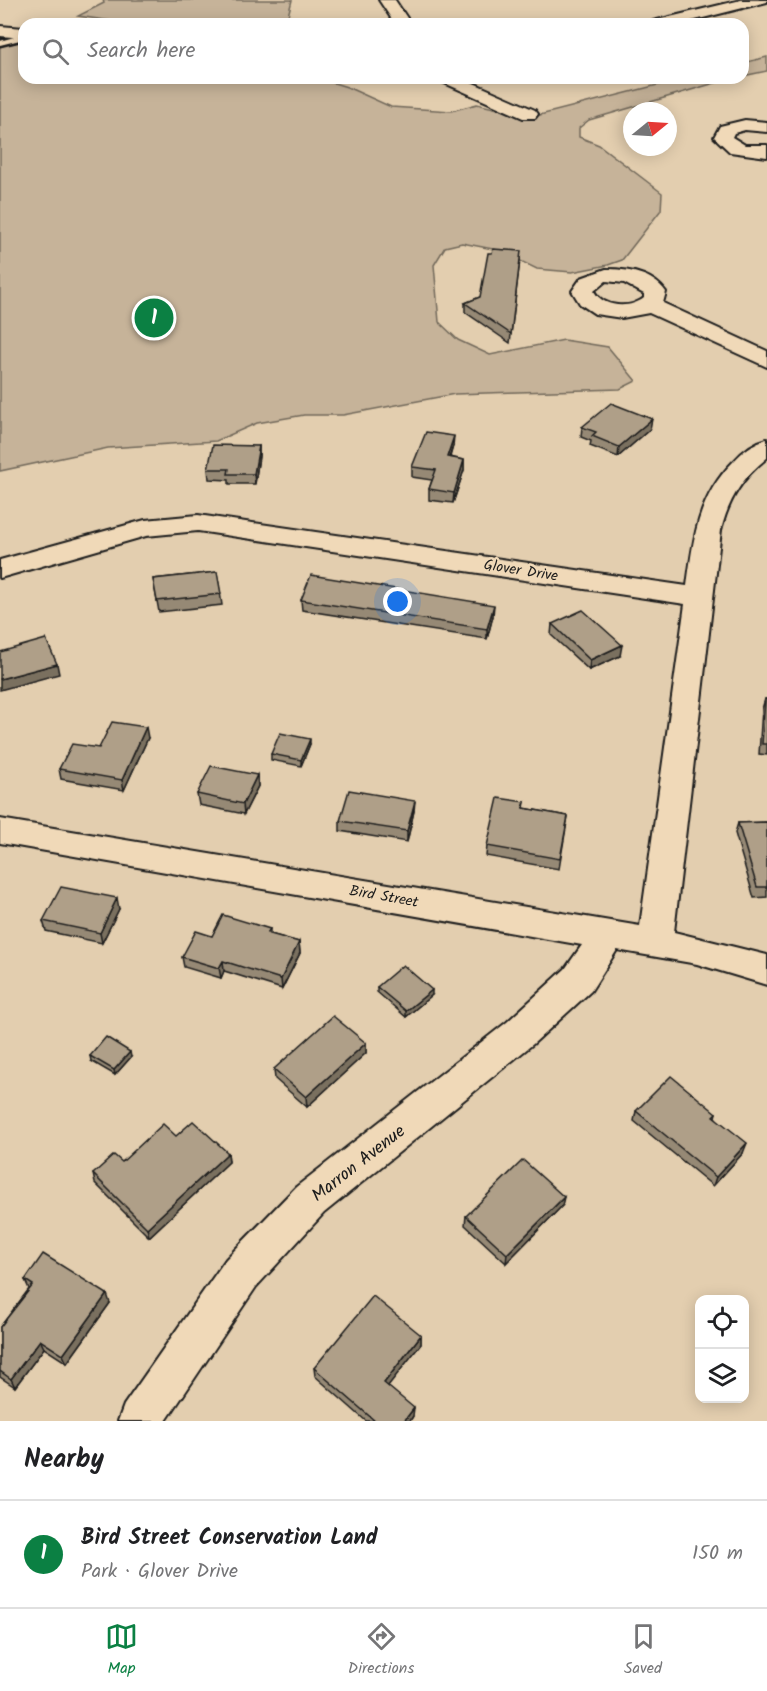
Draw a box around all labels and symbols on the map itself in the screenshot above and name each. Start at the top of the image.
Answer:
north arrow [623,102,677,156]
pin: 1 [134,296,174,340]
street label: Glover Drive [482,553,560,589]
your location [383,587,412,616]
street label: Bird Street [347,879,420,915]
street label: Marron Avenue [306,1118,412,1210]

